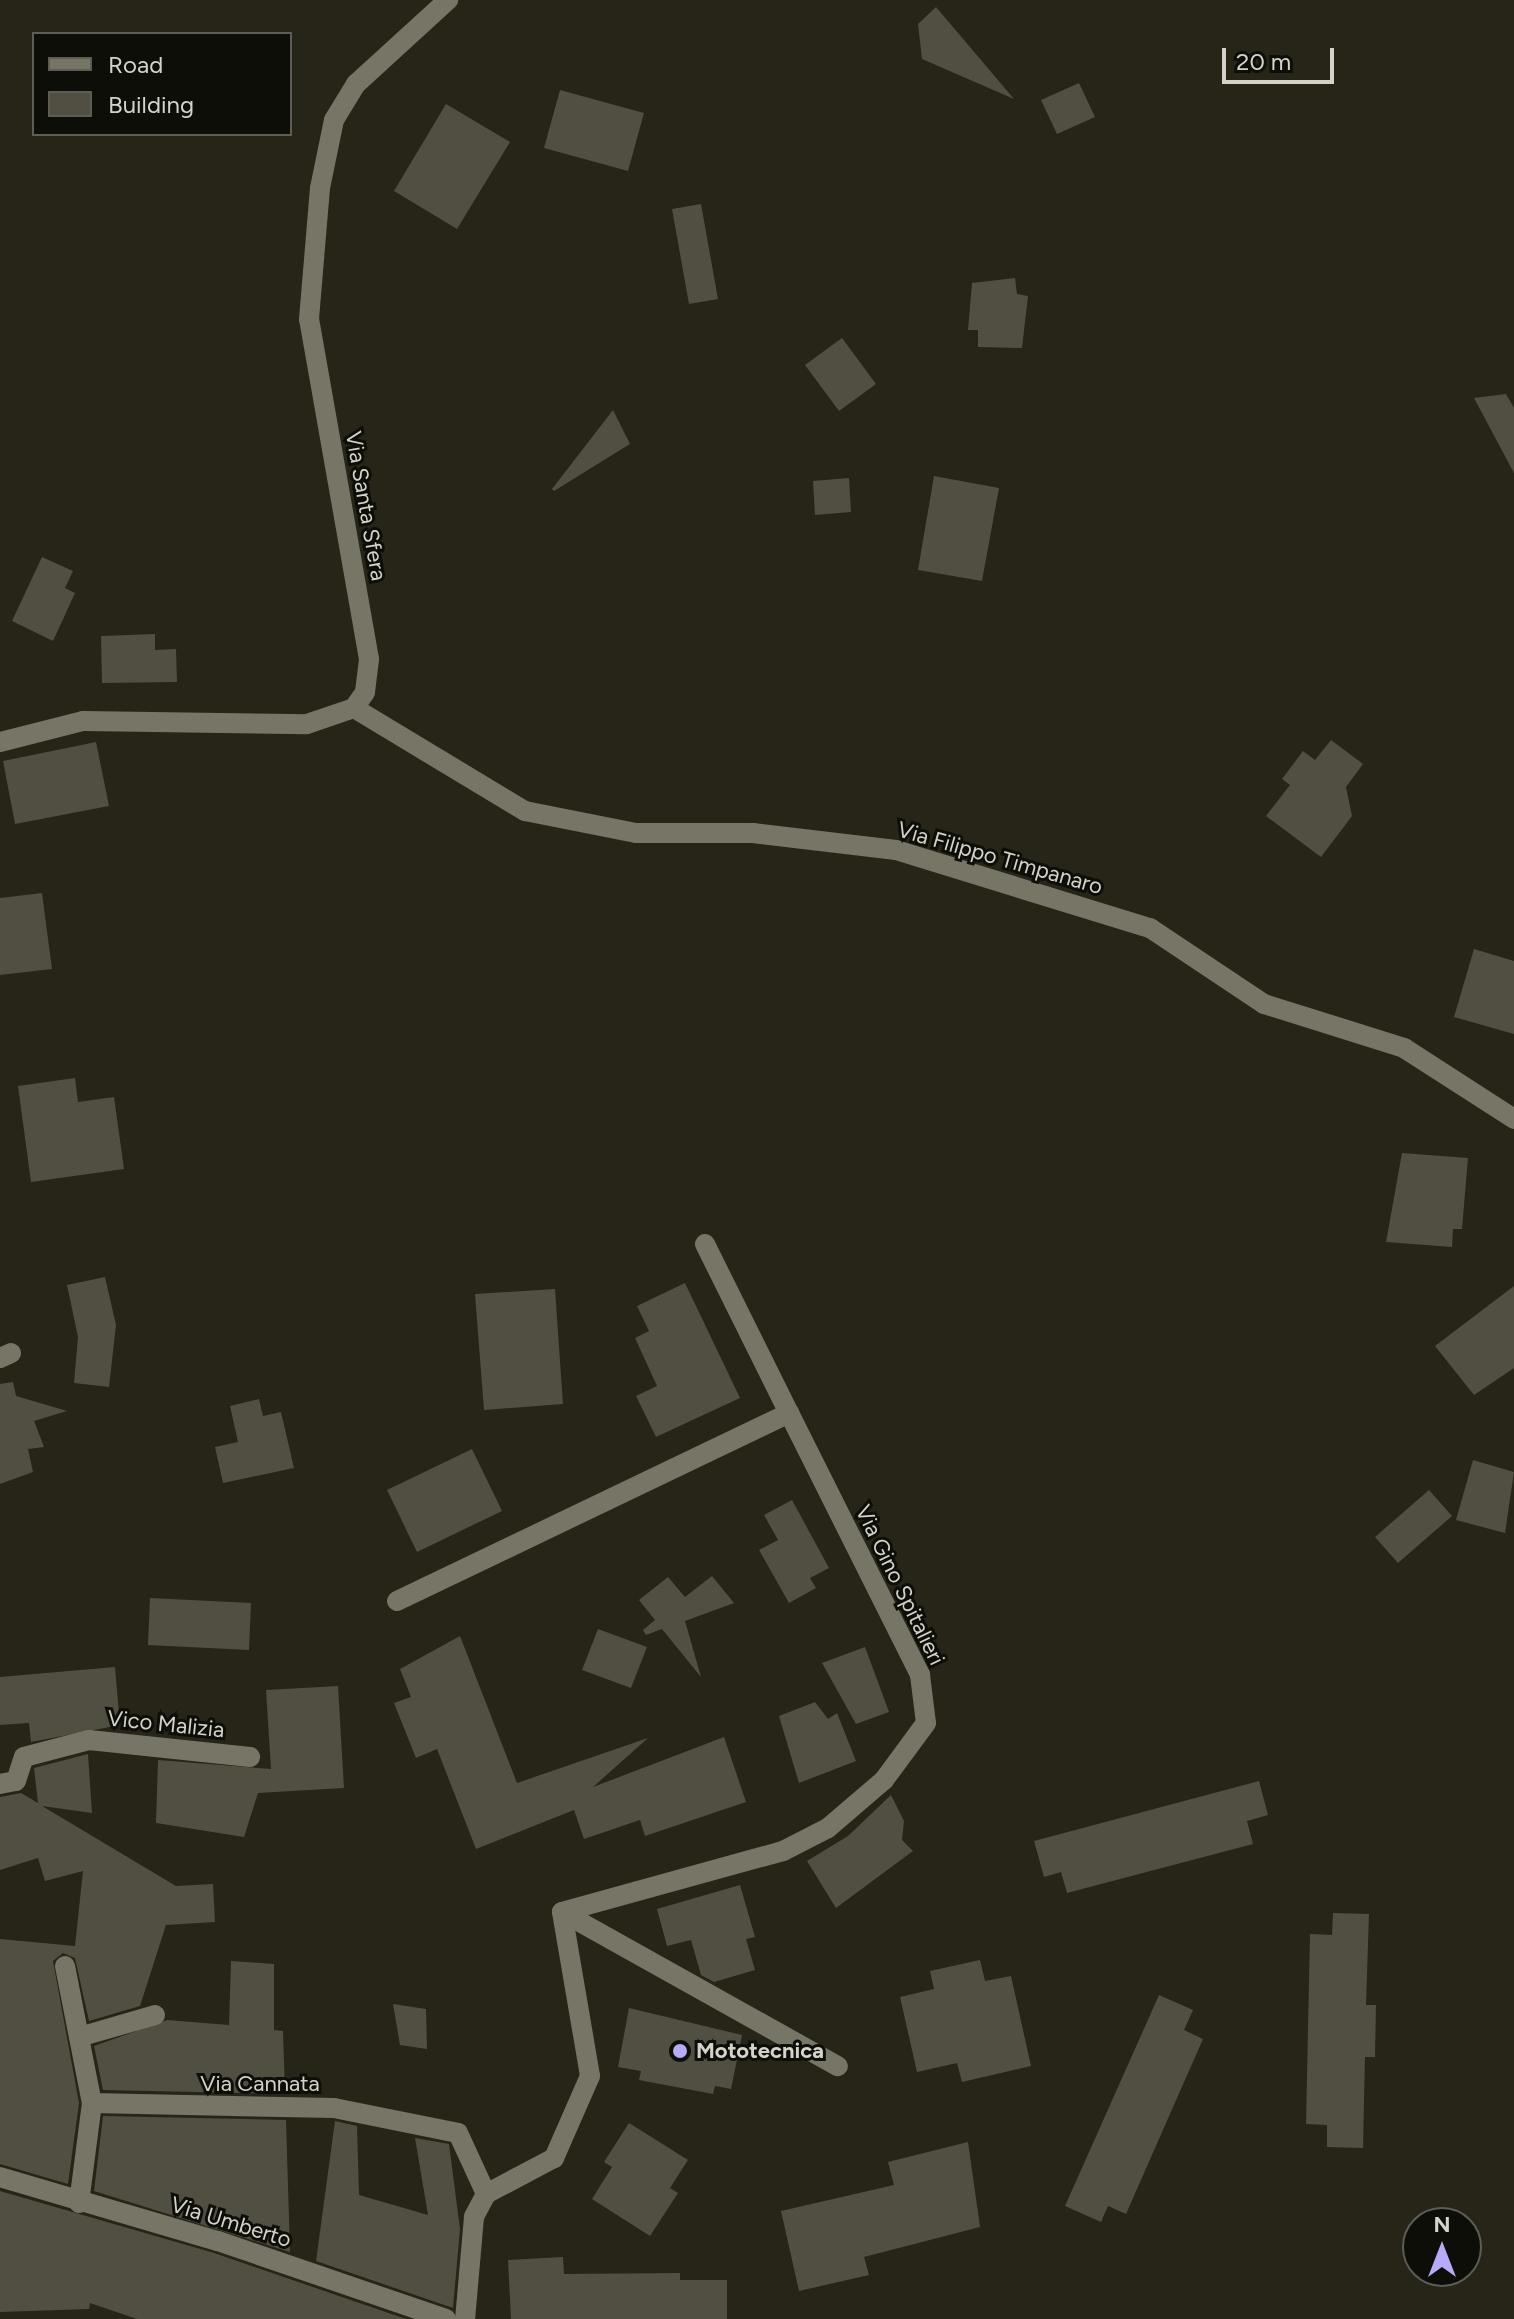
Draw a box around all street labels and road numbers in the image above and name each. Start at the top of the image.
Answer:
street label: Via Santa Sfera [340,429,392,583]
street label: Via Filippo Timpanaro [894,816,1106,900]
street label: Via Gino Spitalieri [850,1501,950,1669]
street label: Vico Malizia [106,1705,226,1743]
street label: Via Cannata [200,2071,320,2097]
street label: Via Umberto [168,2191,294,2253]

